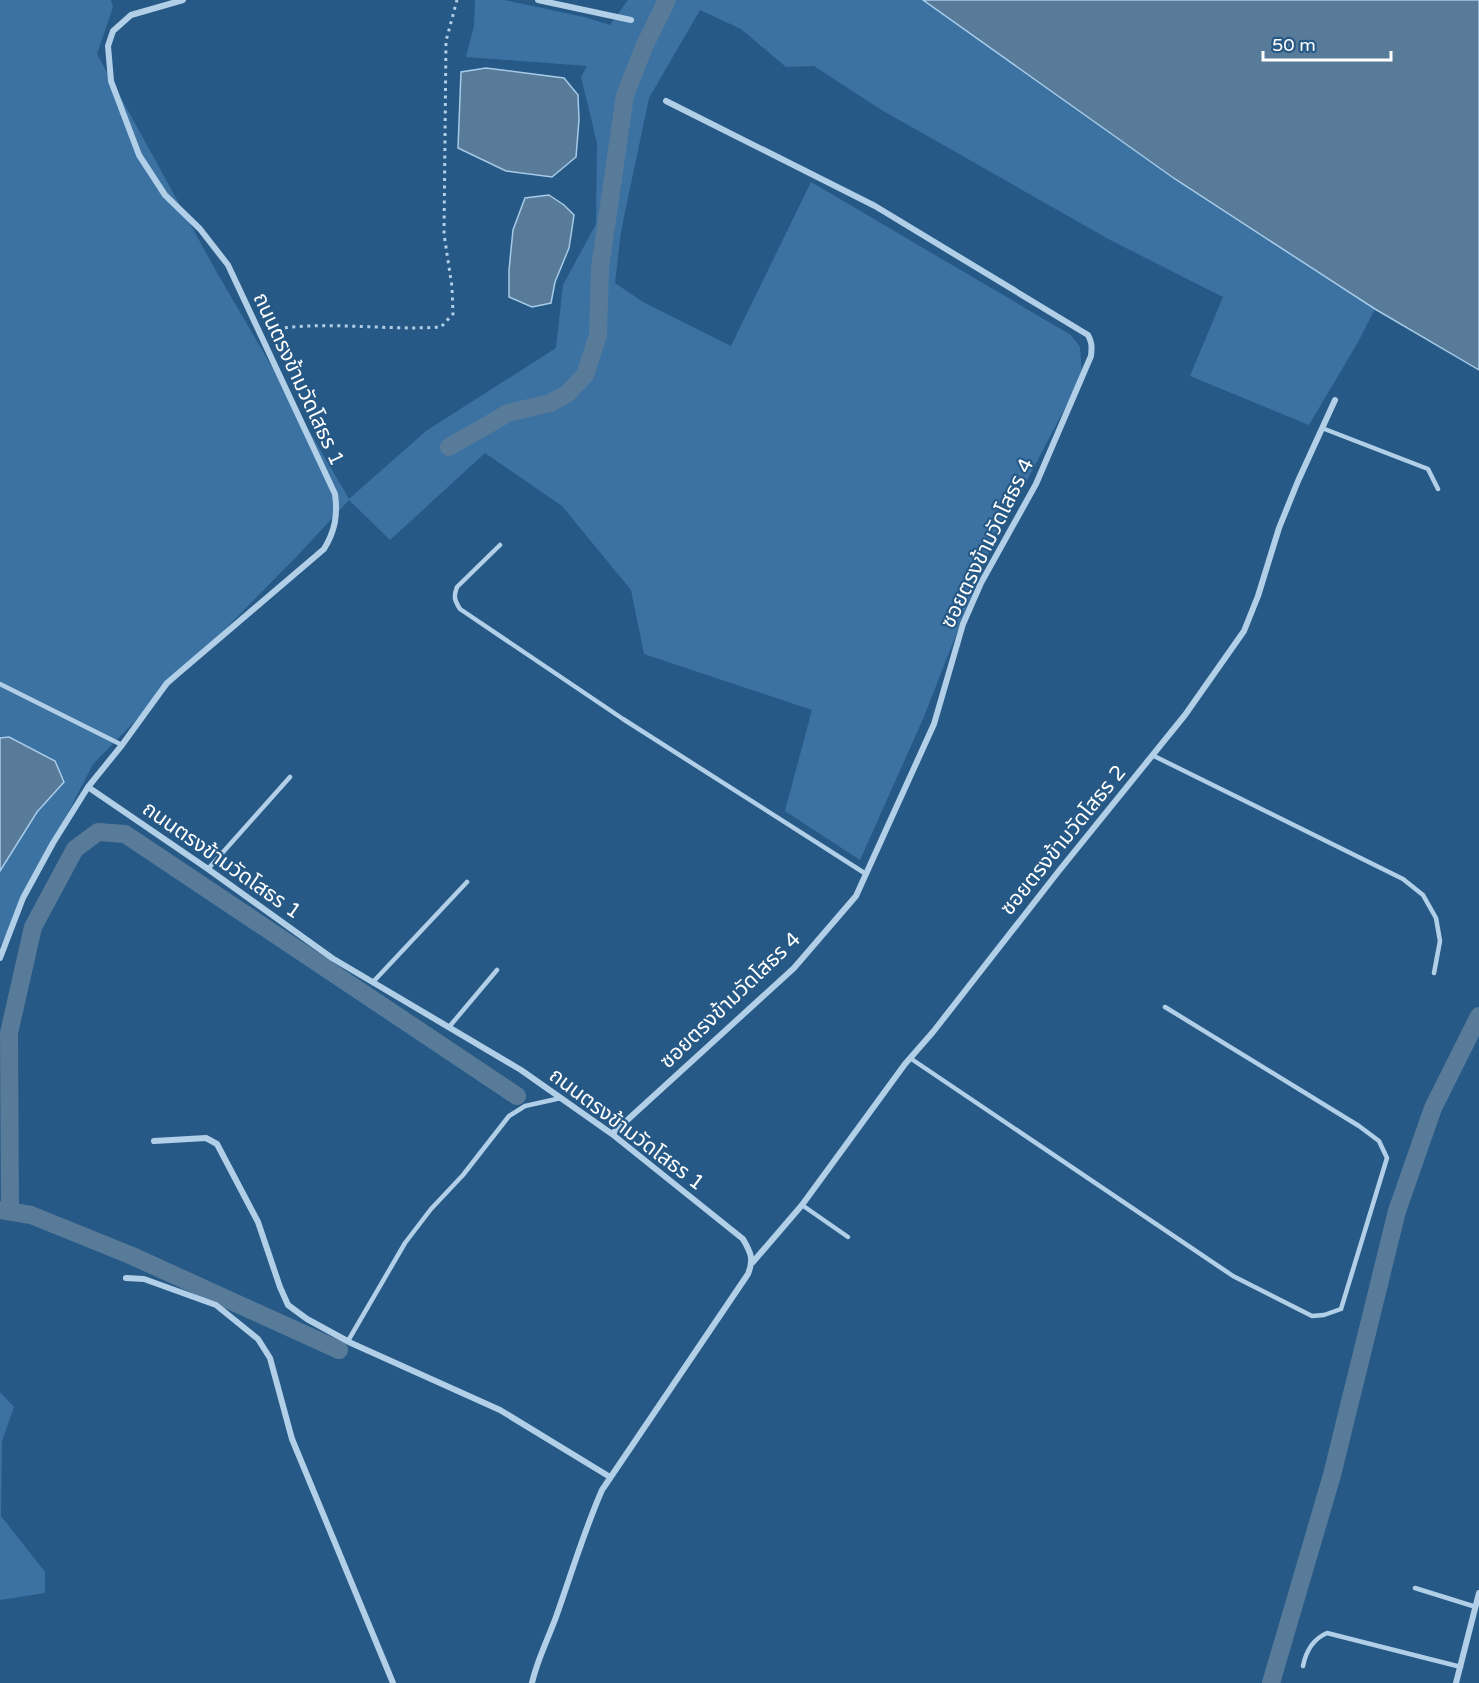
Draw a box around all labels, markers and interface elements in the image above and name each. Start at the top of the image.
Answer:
scale bar [1263,24,1390,62]
text: 50 m [1272,34,1316,56]
street label: ถนนตรงข้ามวัดโสธร 1 [247,289,350,470]
street label: ซอยตรงข้ามวัดโสธร 4 [935,454,1039,632]
street label: ซอยตรงข้ามวัดโสธร 2 [995,760,1132,920]
street label: ถนนตรงข้ามวัดโสธร 1 [138,796,306,925]
street label: ซอยตรงข้ามวัดโสธร 4 [655,927,806,1074]
street label: ถนนตรงข้ามวัดโสธร 1 [544,1063,709,1196]

